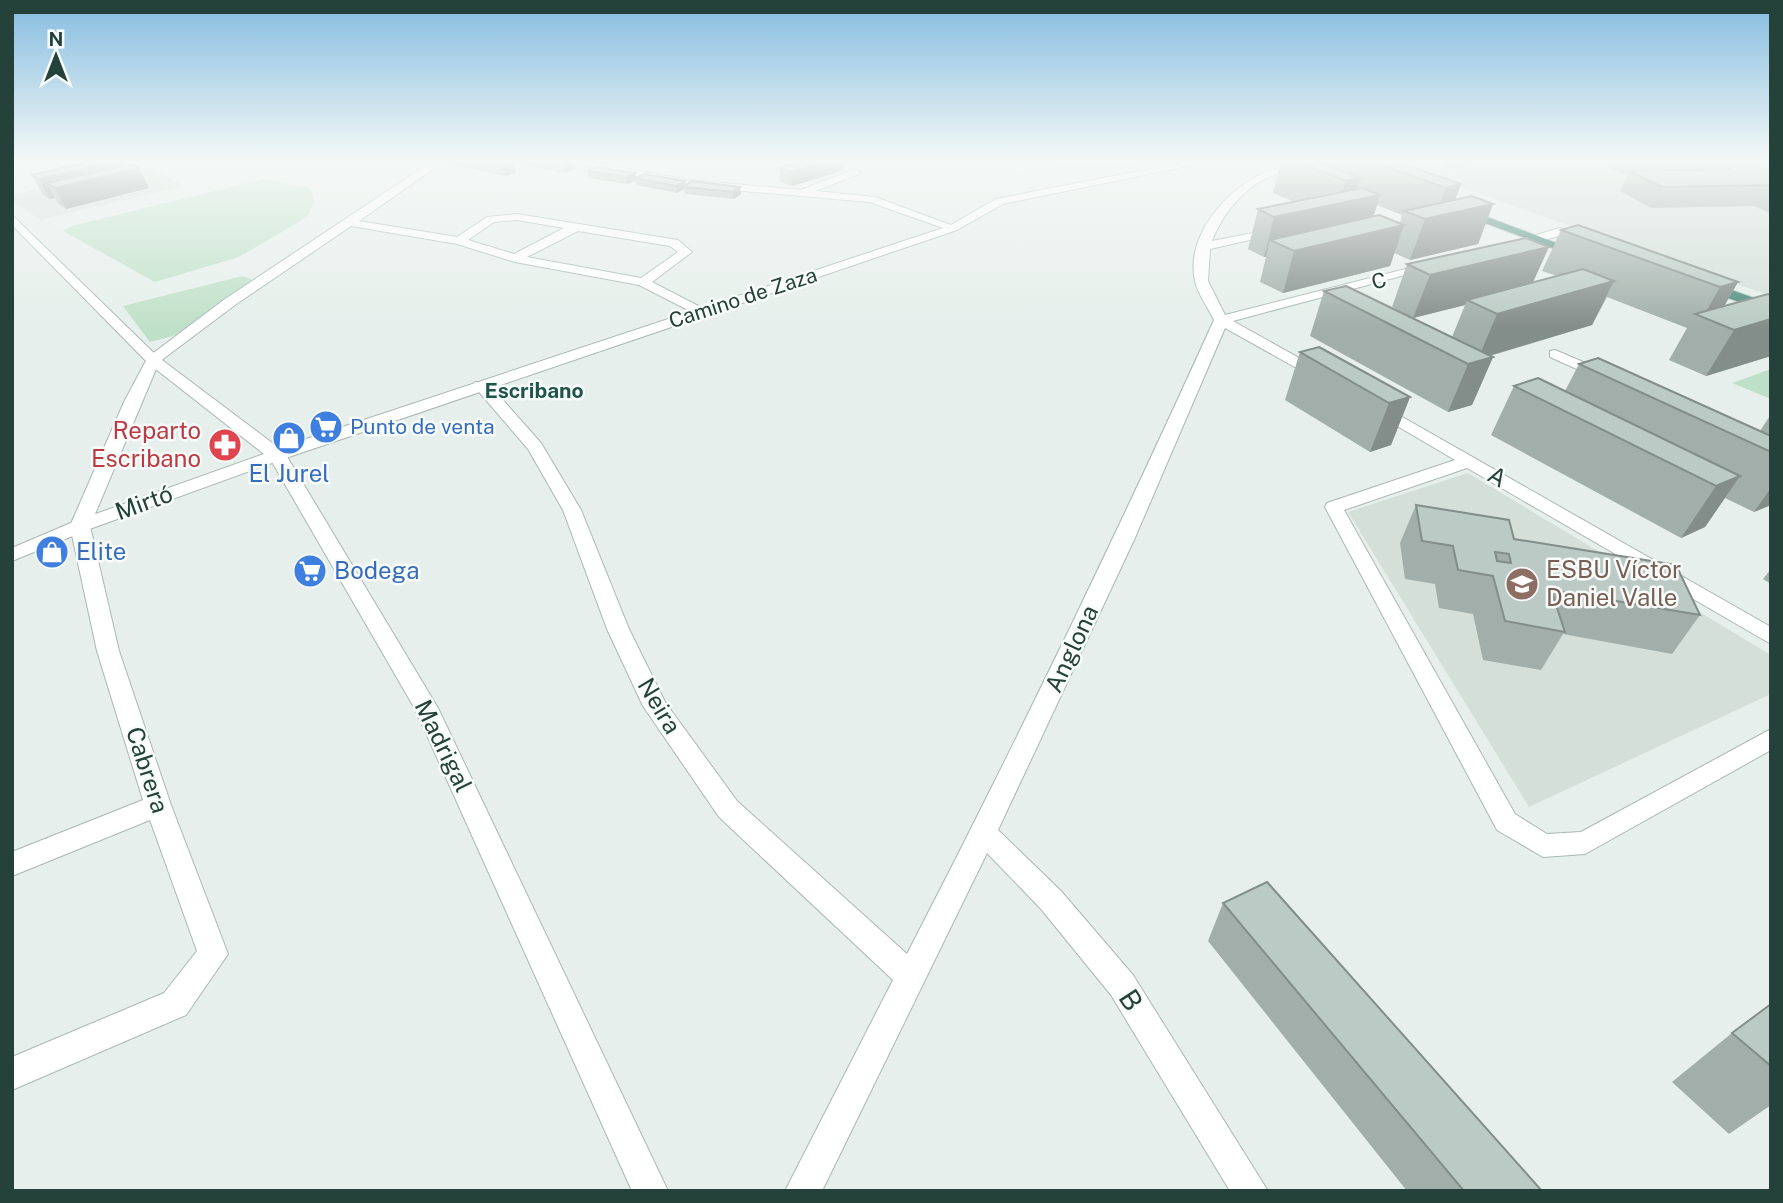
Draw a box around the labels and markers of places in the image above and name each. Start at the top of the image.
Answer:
supermarket icon: Punto de venta [307,408,345,446]
place label: Punto de venta [350,414,495,439]
place label: Reparto Escribano [91,416,201,472]
shop icon: El Jurel [270,419,308,457]
pharmacy icon: Reparto Escribano [206,426,244,464]
place label: El Jurel [248,459,330,487]
shop icon: Elite [33,533,71,571]
place label: Elite [76,537,126,565]
supermarket icon: Bodega [291,552,329,590]
place label: ESBU Víctor Daniel Valle [1546,555,1681,611]
place label: Bodega [334,556,419,584]
school or university icon: ESBU Víctor Daniel Valle [1503,565,1541,603]

